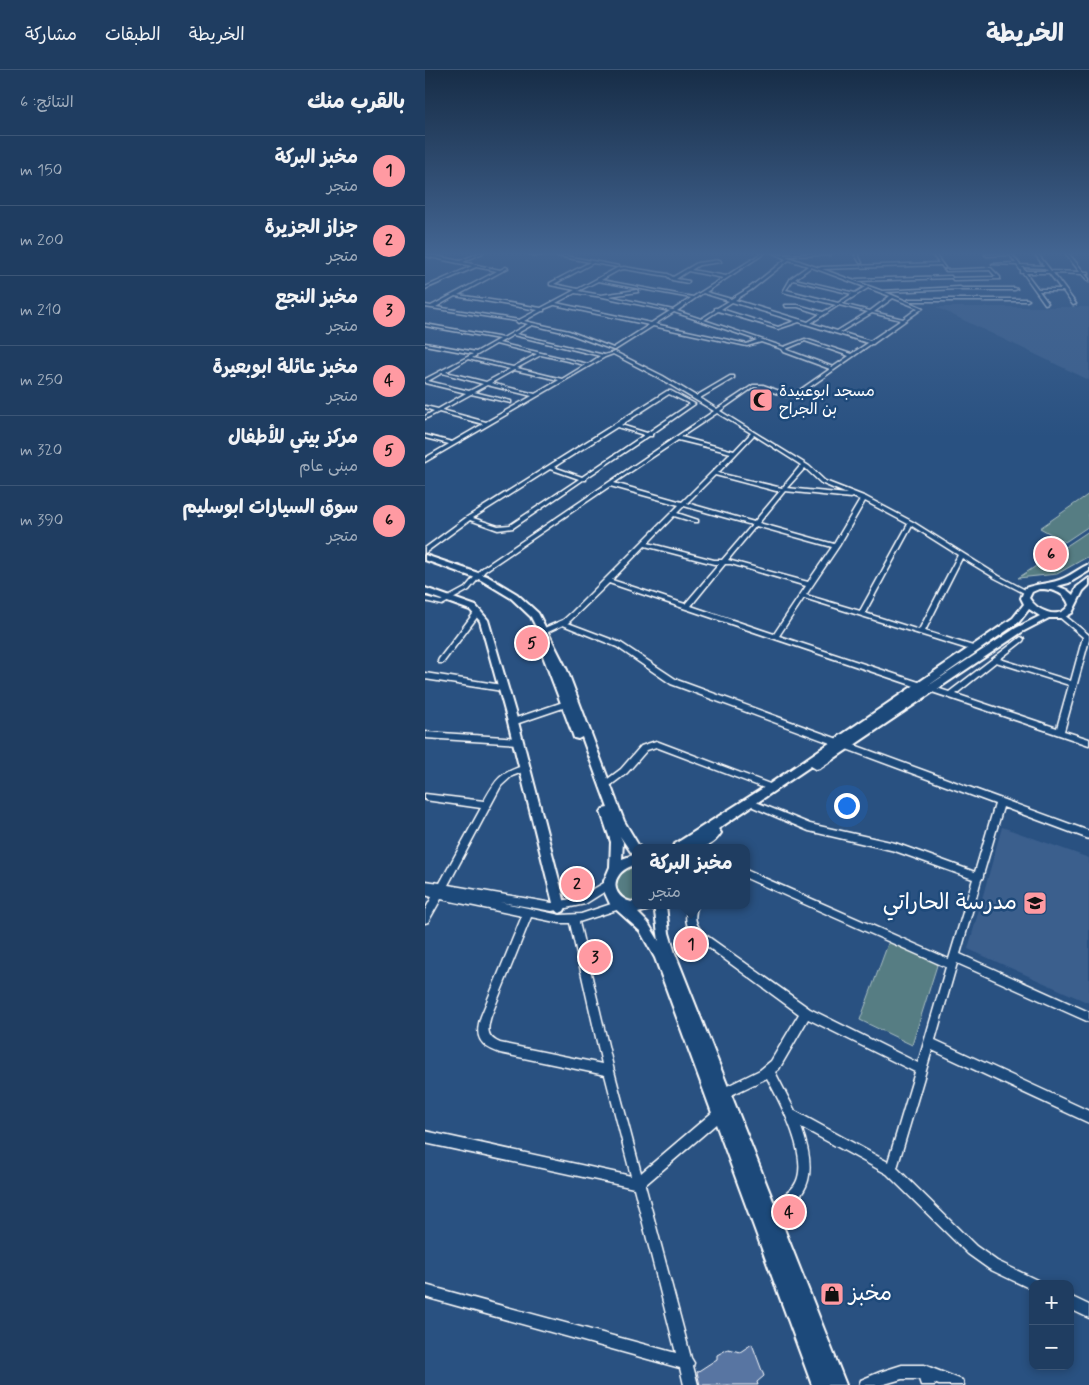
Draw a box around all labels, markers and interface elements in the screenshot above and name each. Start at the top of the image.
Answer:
text: الخريطة [986,19,1064,50]
text: مشاركة [25,23,77,47]
text: الطبقات [105,23,161,47]
text: الخريطة [189,23,245,47]
text: بالقرب منك [307,88,405,116]
text: النتائج: 6 [20,92,74,113]
text: مخبز البركة [275,145,358,170]
text: 150 m [20,160,62,181]
text: 1 [385,160,393,181]
text: متجر [327,176,358,197]
text: جزاز الجزيرة [264,215,358,240]
text: 200 m [20,230,64,251]
text: 2 [385,230,393,251]
text: متجر [327,246,358,267]
text: مخبز النجع [275,285,358,310]
text: 210 m [20,300,61,321]
text: 3 [385,300,393,321]
text: متجر [327,316,358,337]
text: مخبز عائلة ابوبعيرة [213,355,358,380]
text: 250 m [20,370,63,391]
text: 4 [384,370,394,391]
place label: مسجد ابوعبيدة بن الجراح [779,381,875,420]
text: متجر [327,386,358,407]
mosque icon: مسجد ابوعبيدة بن الجراح [748,387,774,413]
text: مركز بيتي للأطفال [228,425,358,450]
text: 320 m [20,440,62,461]
text: 5 [384,440,394,461]
text: مبنى عام [299,456,358,477]
text: سوق السيارات ابوسليم [183,495,358,520]
text: 390 m [20,510,63,531]
text: 6 [385,510,393,531]
text: متجر [327,526,358,547]
pin: 6 [1035,535,1067,573]
pin: 5 [516,624,548,662]
your location [834,793,860,819]
popup [632,844,750,909]
text: مخبز البركة [649,851,733,876]
pin: 2 [561,865,593,903]
text: متجر [649,882,681,903]
place label: مدرسة الحاراتي [883,889,1017,921]
school or university icon: مدرسة الحاراتي [1022,890,1048,916]
pin: 1 [675,925,707,963]
pin: 3 [579,938,611,976]
pin: 4 [773,1193,805,1231]
place label: مخبز [847,1280,892,1308]
map controls [1029,1280,1074,1370]
button: + [1029,1280,1074,1325]
shop icon: مخبز [819,1281,845,1307]
button: − [1029,1325,1074,1370]

